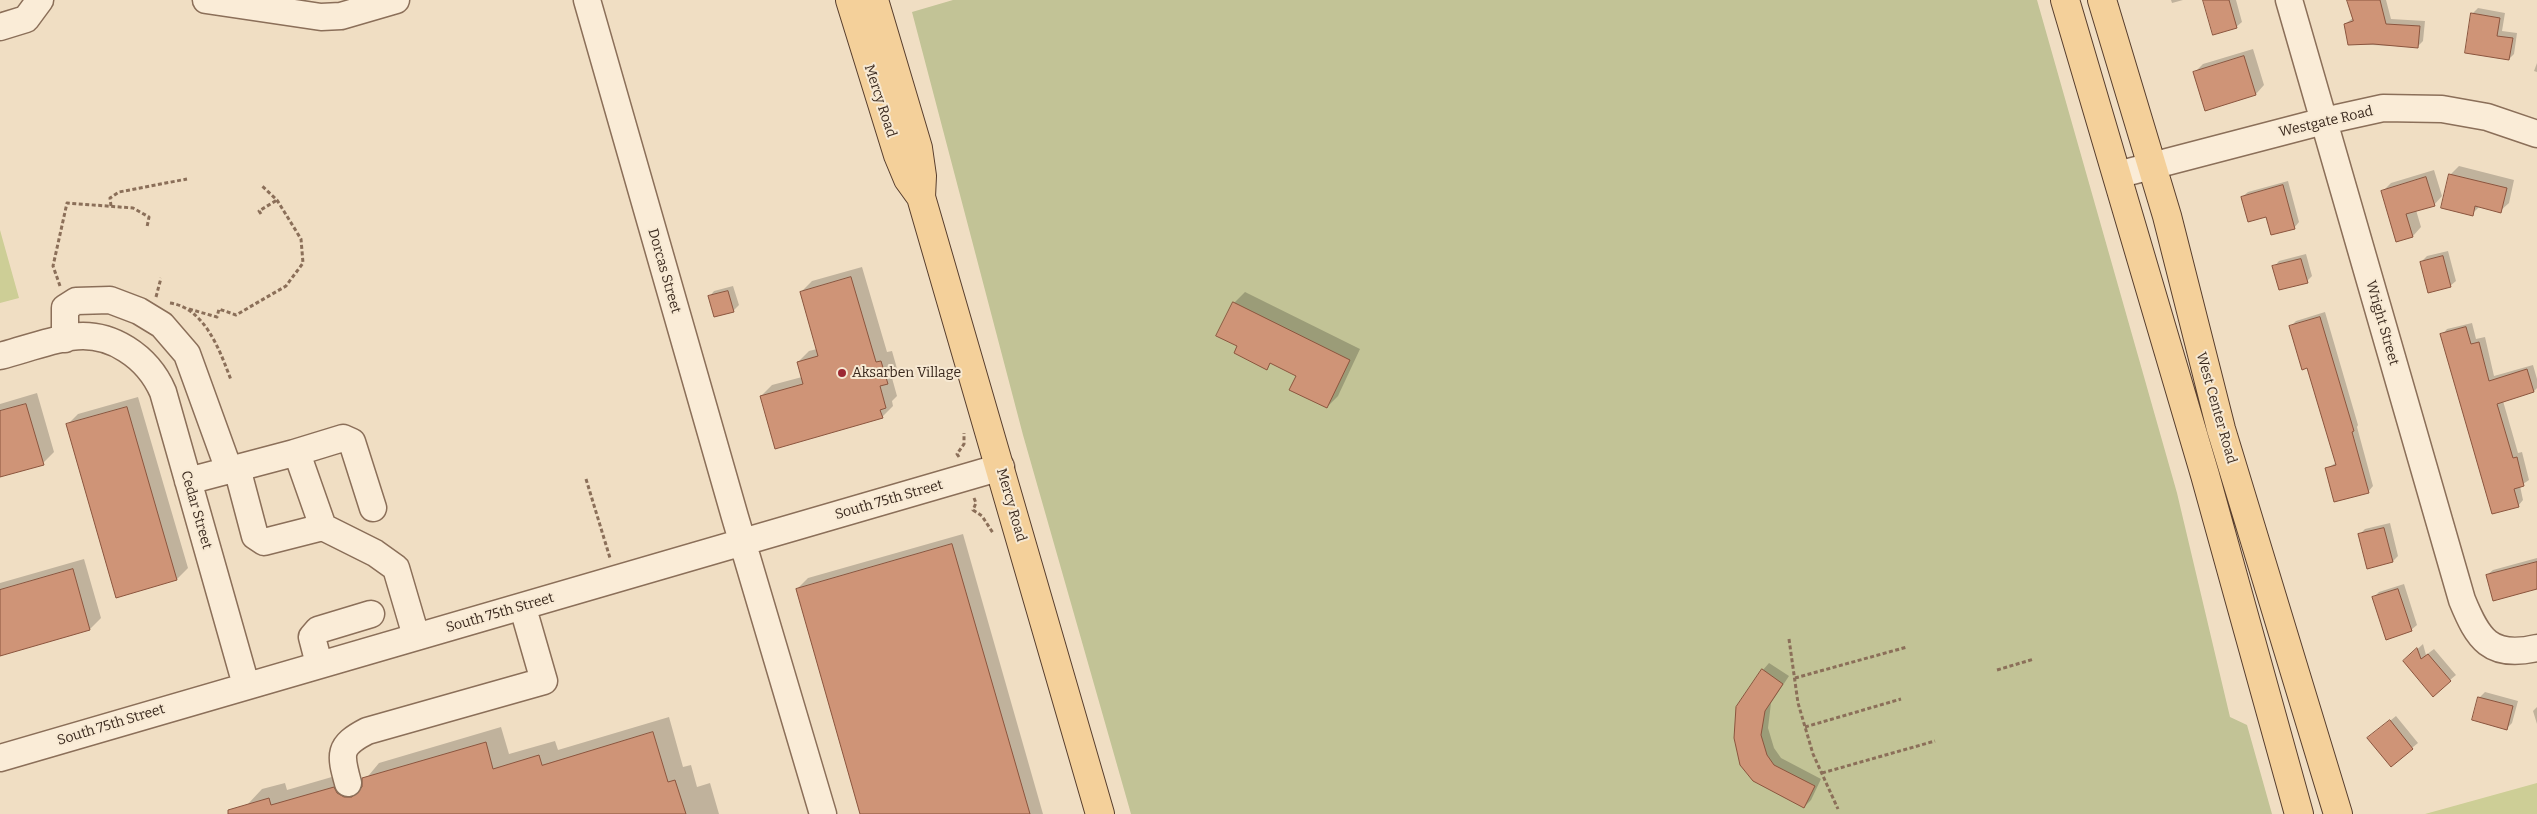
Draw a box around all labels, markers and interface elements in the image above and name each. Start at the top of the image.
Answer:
street label: Mercy Road [860,62,900,140]
street label: Westgate Road [2277,103,2375,141]
street label: Dorcas Street [644,227,684,315]
street label: Wright Street [2362,279,2402,367]
street label: West Center Road [2192,350,2240,466]
place label: Aksarben Village [852,365,961,381]
marker: Aksarben Village [836,367,848,379]
street label: Mercy Road [992,466,1030,544]
street label: Cedar Street [177,469,215,551]
street label: South 75th Street [833,477,945,523]
street label: South 75th Street [444,590,556,636]
street label: South 75th Street [55,701,167,749]

